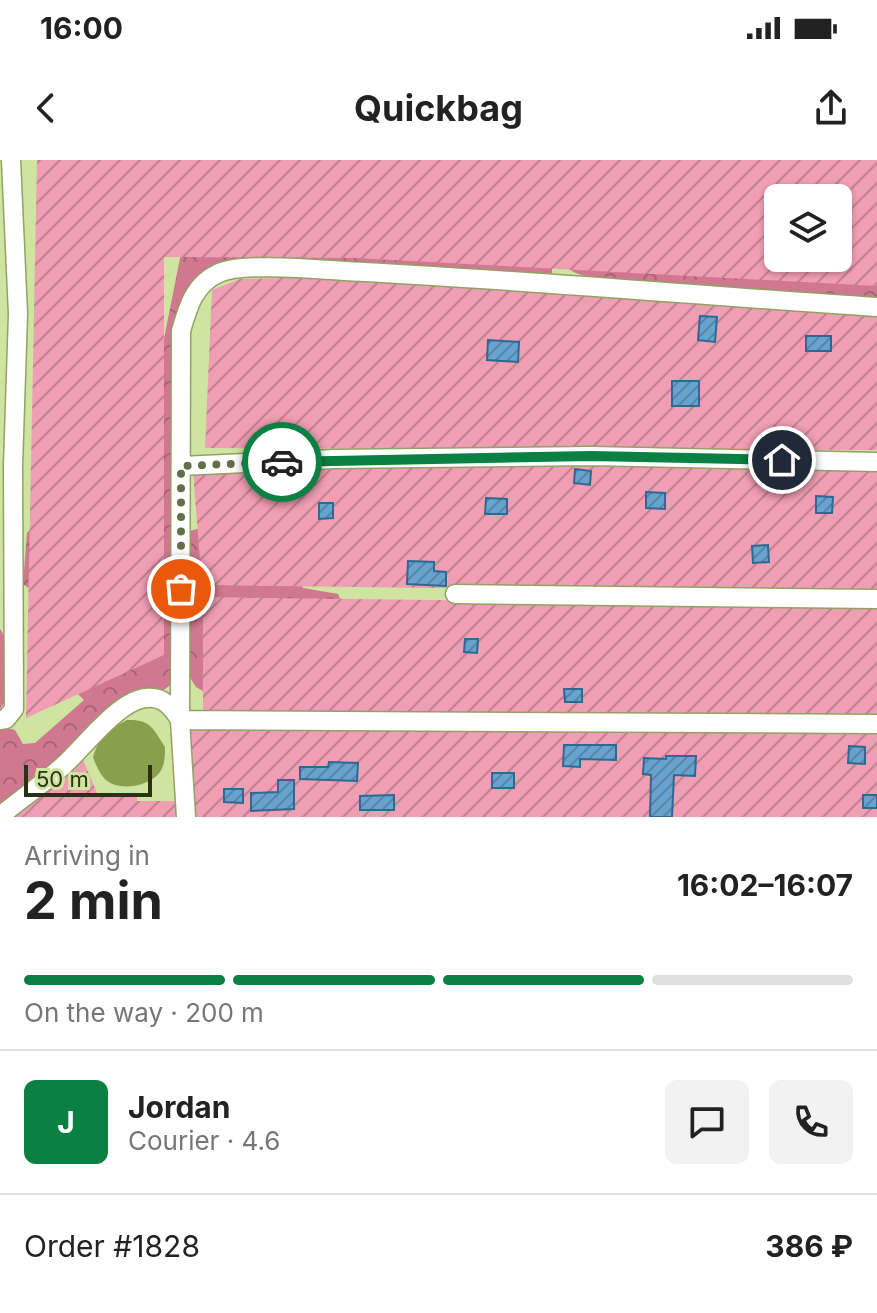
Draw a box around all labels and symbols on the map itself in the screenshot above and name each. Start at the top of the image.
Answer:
courier [242,422,322,502]
pin [748,426,816,494]
pin [147,555,215,623]
scale bar [24,761,152,797]

